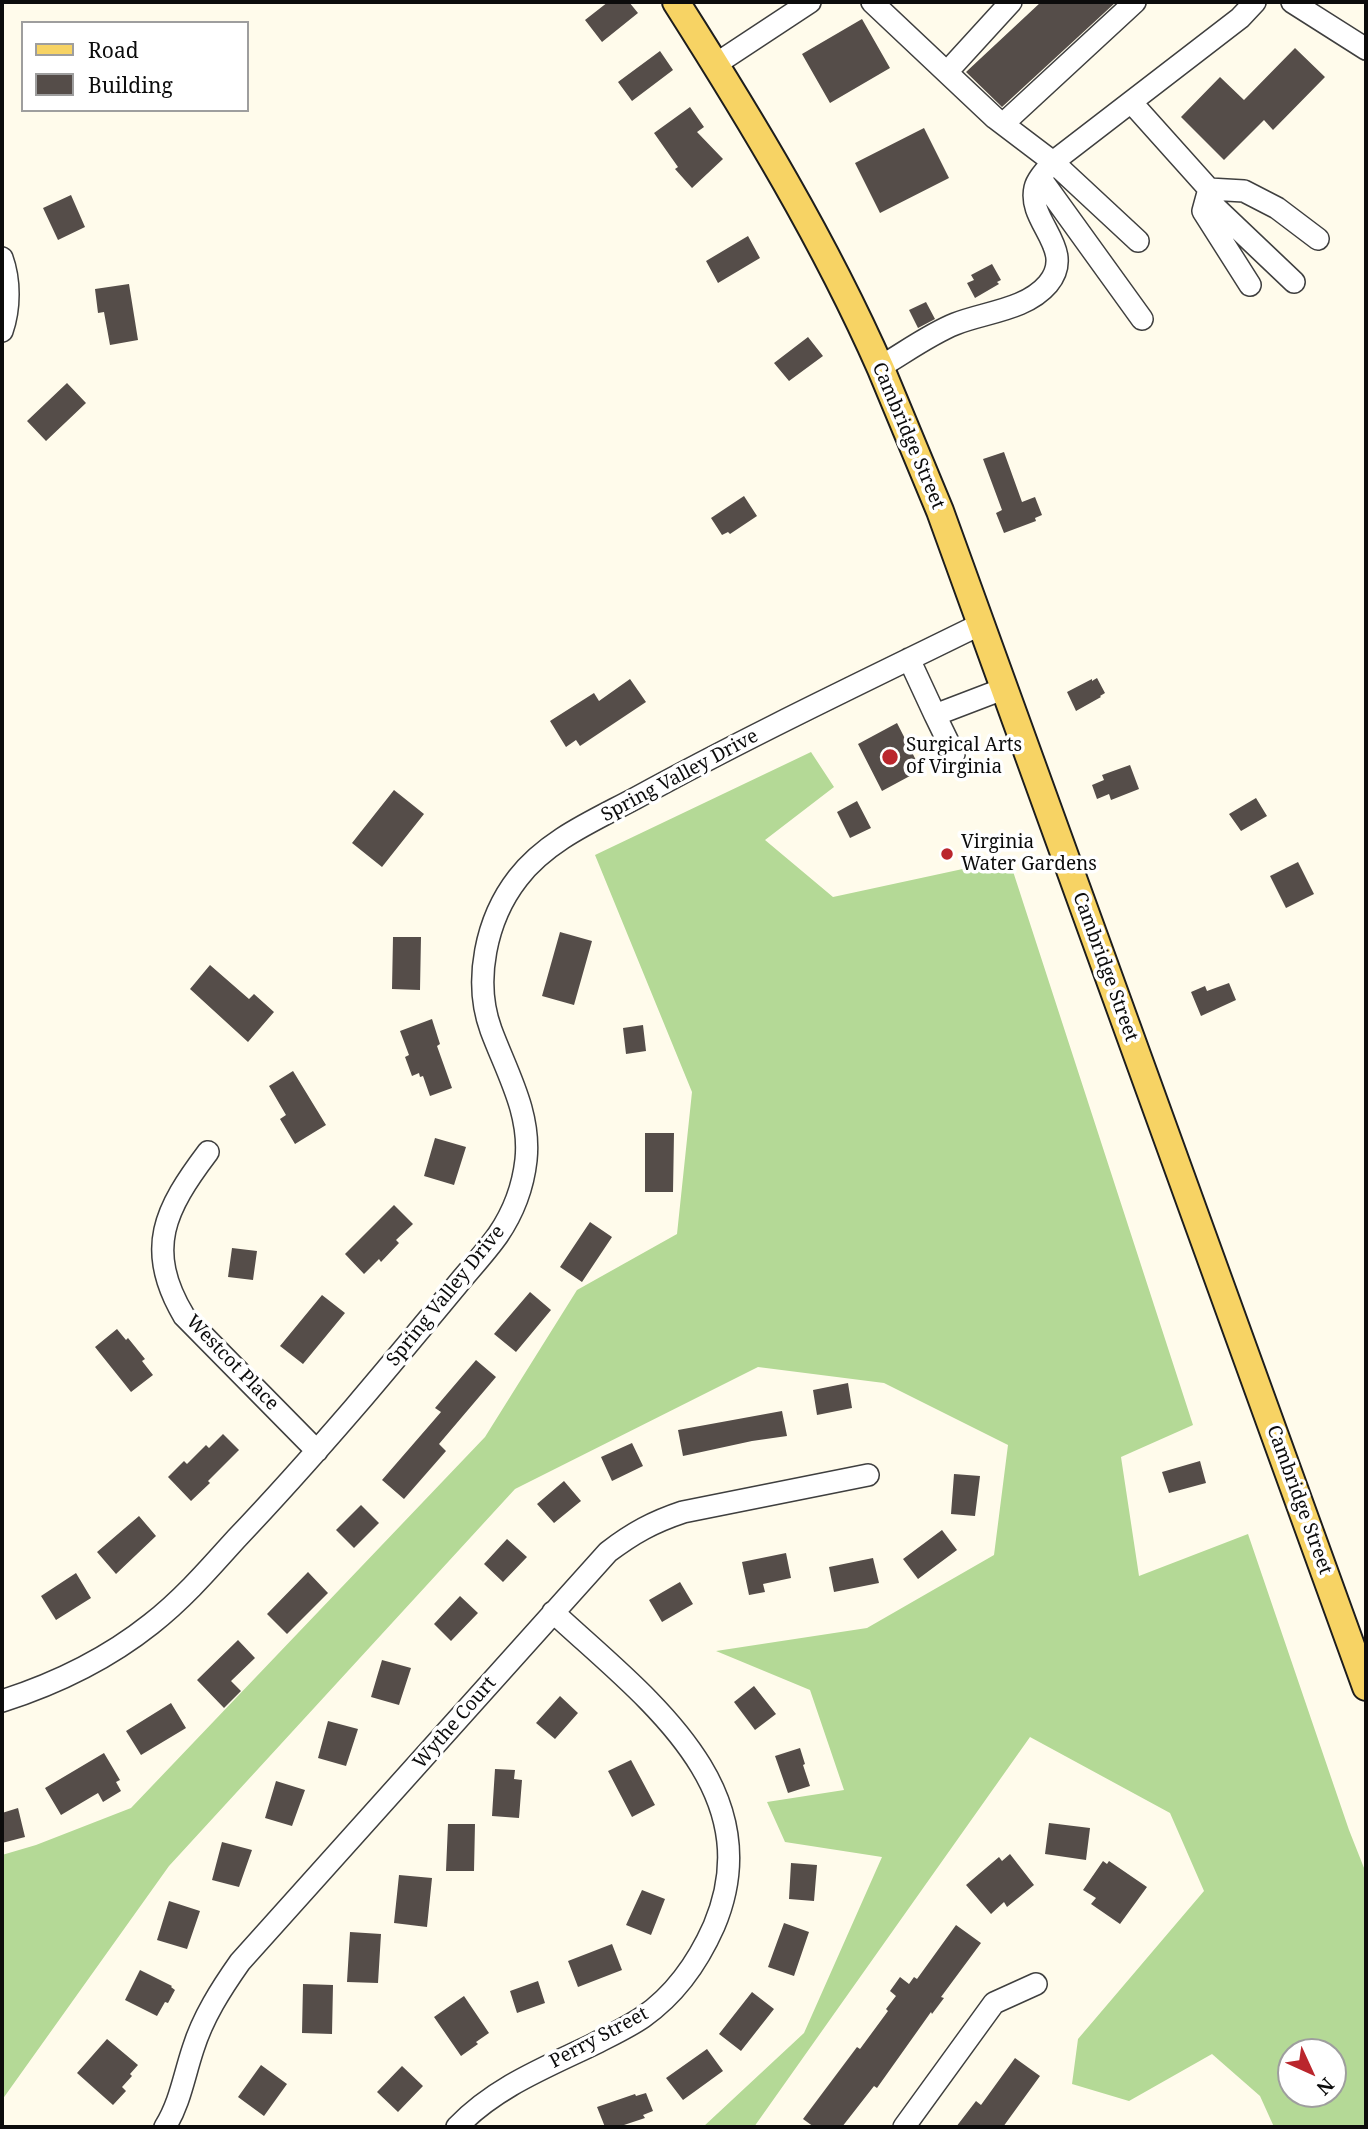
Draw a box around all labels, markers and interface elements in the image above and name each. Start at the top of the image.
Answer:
legend [21,21,248,112]
text: Road [88,36,139,64]
text: Building [88,71,173,99]
street label: Cambridge Street [867,359,949,513]
street label: Spring Valley Drive [598,725,762,827]
place label: Surgical Arts of Virginia [906,735,1022,779]
marker: Surgical Arts of Virginia [880,747,900,767]
place label: Virginia Water Gardens [961,832,1097,876]
marker: Virginia Water Gardens [939,846,955,862]
street label: Cambridge Street [1067,889,1143,1045]
street label: Spring Valley Drive [382,1221,510,1371]
street label: Westcot Place [181,1311,283,1415]
street label: Cambridge Street [1261,1422,1337,1578]
street label: Wythe Court [409,1672,501,1774]
street label: Perry Street [546,2003,652,2073]
north arrow [1277,2038,1347,2108]
text: N [1311,2072,1340,2101]

